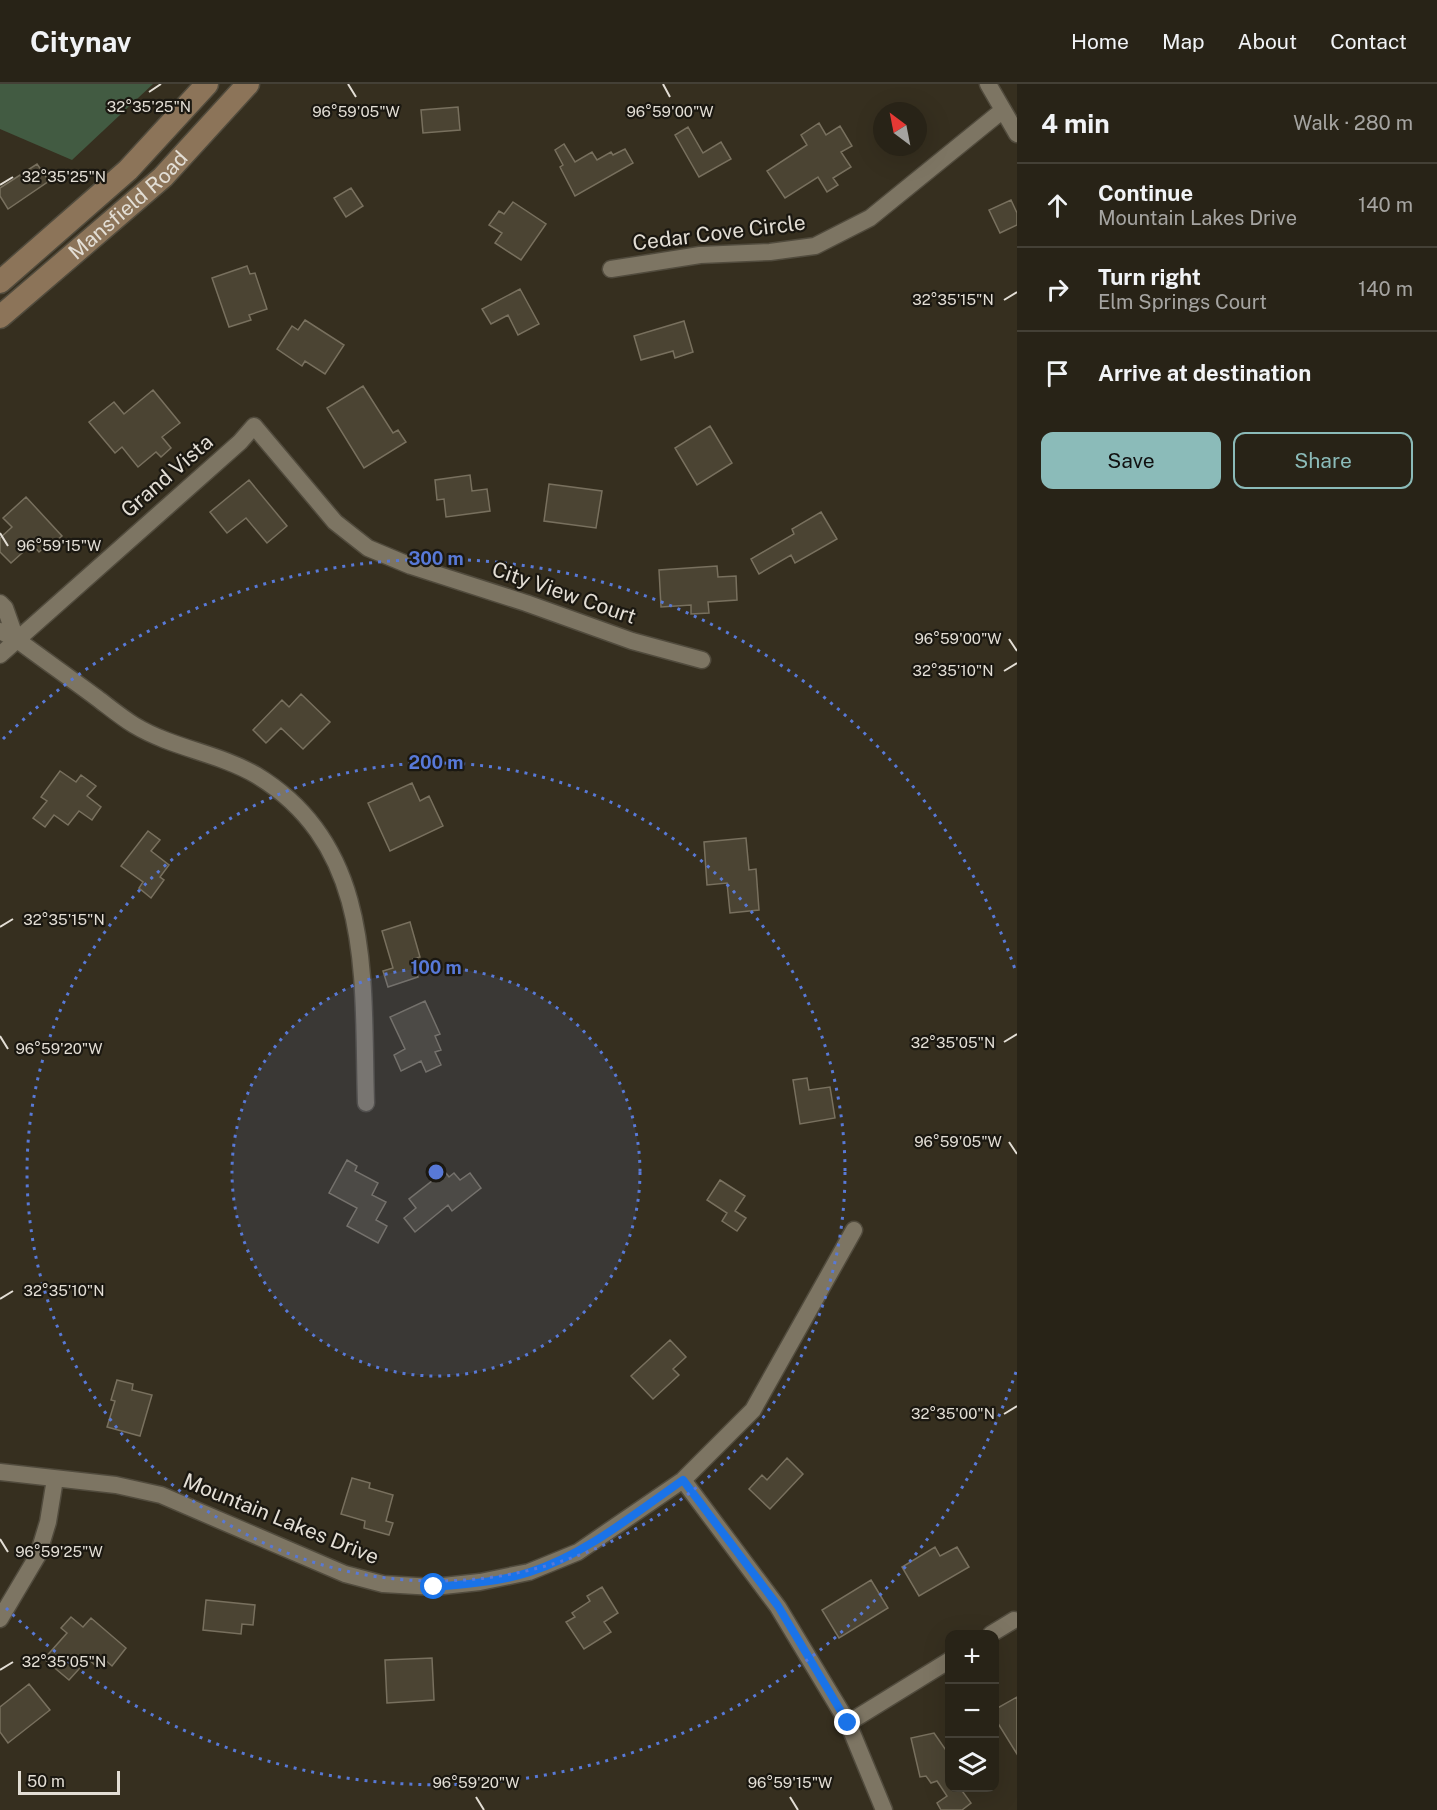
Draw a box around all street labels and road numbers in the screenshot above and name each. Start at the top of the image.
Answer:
street label: Mansfield Road [63,146,193,265]
street label: Cedar Cove Circle [631,209,807,256]
street label: Grand Vista [116,429,218,522]
street label: City View Court [489,556,640,629]
street label: Mountain Lakes Drive [180,1468,383,1569]

